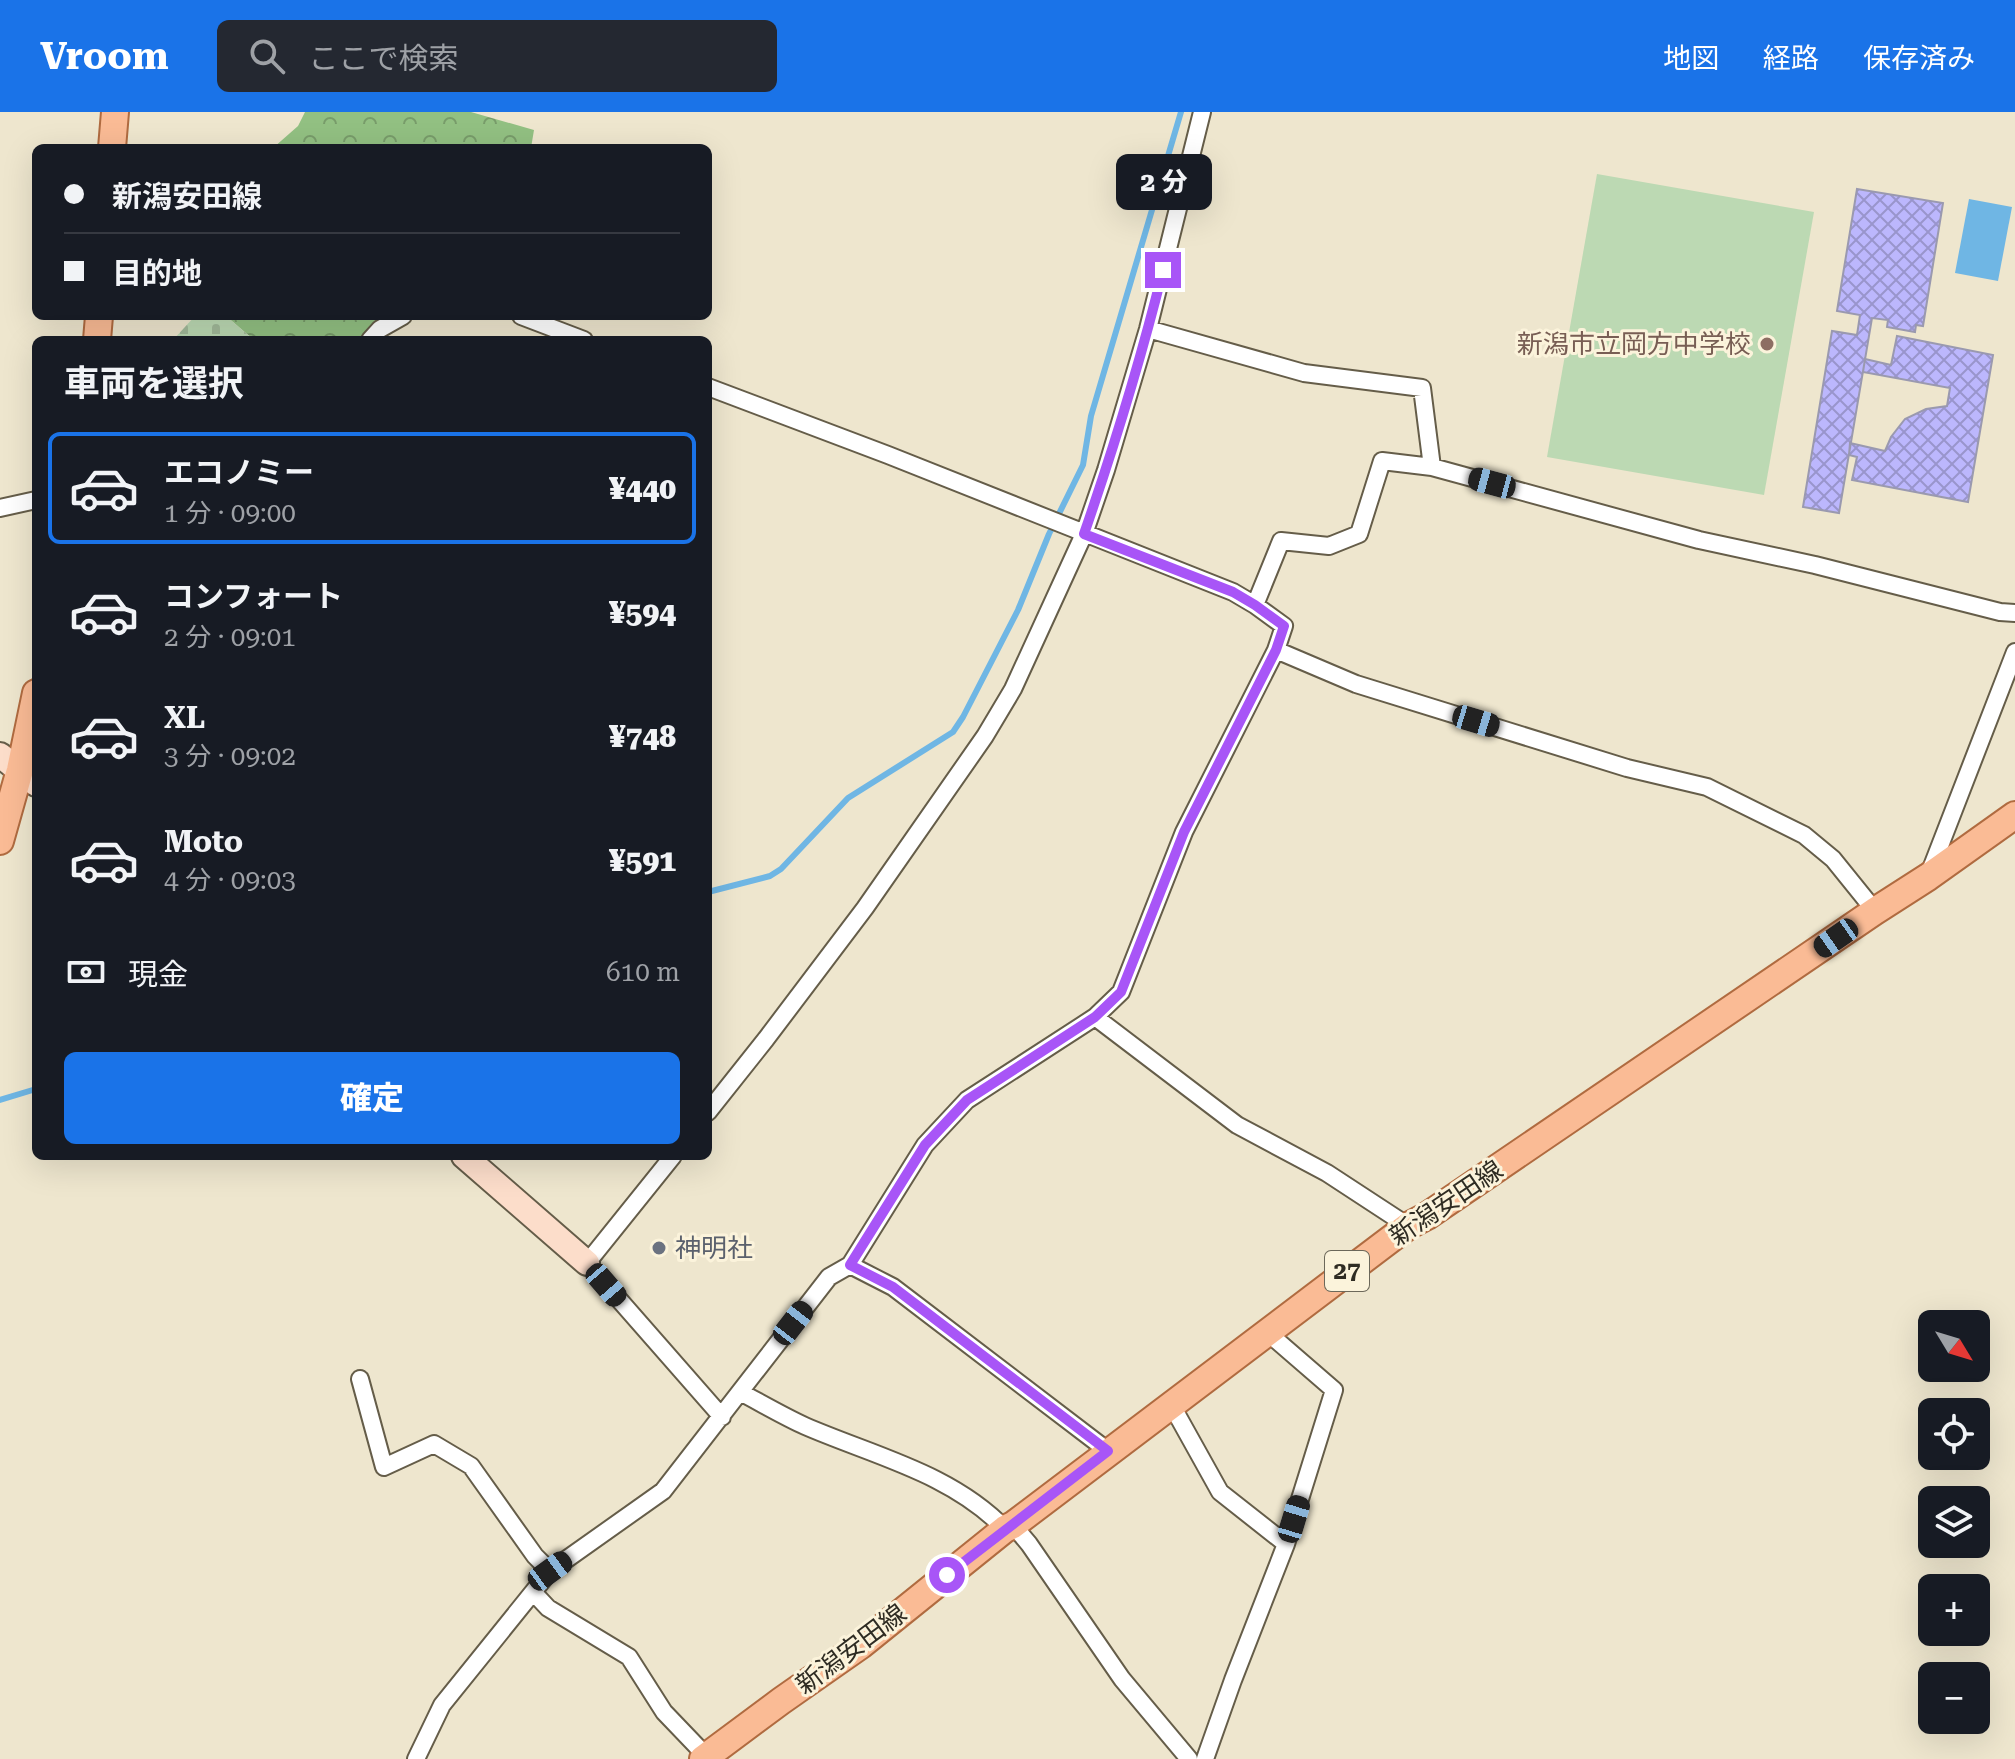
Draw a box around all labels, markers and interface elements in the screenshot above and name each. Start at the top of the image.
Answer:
search box [217,20,777,92]
text: Vroom [40,34,169,78]
icon: search [245,34,289,78]
text: ここで検索 [309,41,459,76]
text: 地図 [1663,42,1719,75]
text: 経路 [1763,42,1819,75]
text: 保存済み [1863,42,1975,75]
callout: 2 分 [1115,154,1211,210]
text: 2 分 [1140,167,1188,197]
text: 新潟安田線 [112,179,262,214]
route end [1145,252,1181,288]
text: 目的地 [112,256,202,291]
place label: 新潟市立岡方中学校 [1517,329,1751,359]
marker: 新潟市立岡方中学校 [1758,335,1776,353]
text: 車両を選択 [64,363,244,405]
icon: car [68,452,140,524]
text: エコノミー [164,455,314,490]
car [1466,465,1518,501]
text: ¥440 [609,471,676,506]
text: 1 分 · 09:00 [164,498,296,528]
icon: car [68,576,140,648]
text: コンフォート [164,579,343,614]
text: ¥594 [609,595,676,630]
text: 2 分 · 09:01 [164,622,296,652]
icon: car [68,700,140,772]
text: XL [164,700,205,735]
car [1450,703,1502,739]
text: ¥748 [609,719,676,754]
text: 3 分 · 09:02 [164,741,296,771]
icon: car [68,824,140,896]
text: Moto [164,824,243,859]
text: ¥591 [609,843,676,878]
text: 4 分 · 09:03 [164,865,296,895]
car [1809,914,1863,962]
icon: cash [64,950,108,994]
text: 現金 [128,957,188,992]
text: 610 m [606,957,680,987]
button: 確定 [64,1052,680,1144]
street label: 新潟安田線 [1384,1154,1508,1252]
place label: 神明社 [675,1233,753,1263]
marker: 神明社 [650,1239,668,1257]
road number: 27 [1325,1251,1369,1291]
car [581,1259,631,1311]
car [769,1297,817,1349]
north arrow [1918,1310,1990,1382]
map controls [1918,1310,1990,1734]
button: locate [1918,1398,1990,1470]
button: layers [1918,1486,1990,1558]
car [1276,1493,1312,1545]
car [524,1547,576,1595]
route start [929,1557,965,1593]
button: + [1918,1574,1990,1646]
street label: 新潟安田線 [790,1598,912,1700]
button: − [1918,1662,1990,1734]

